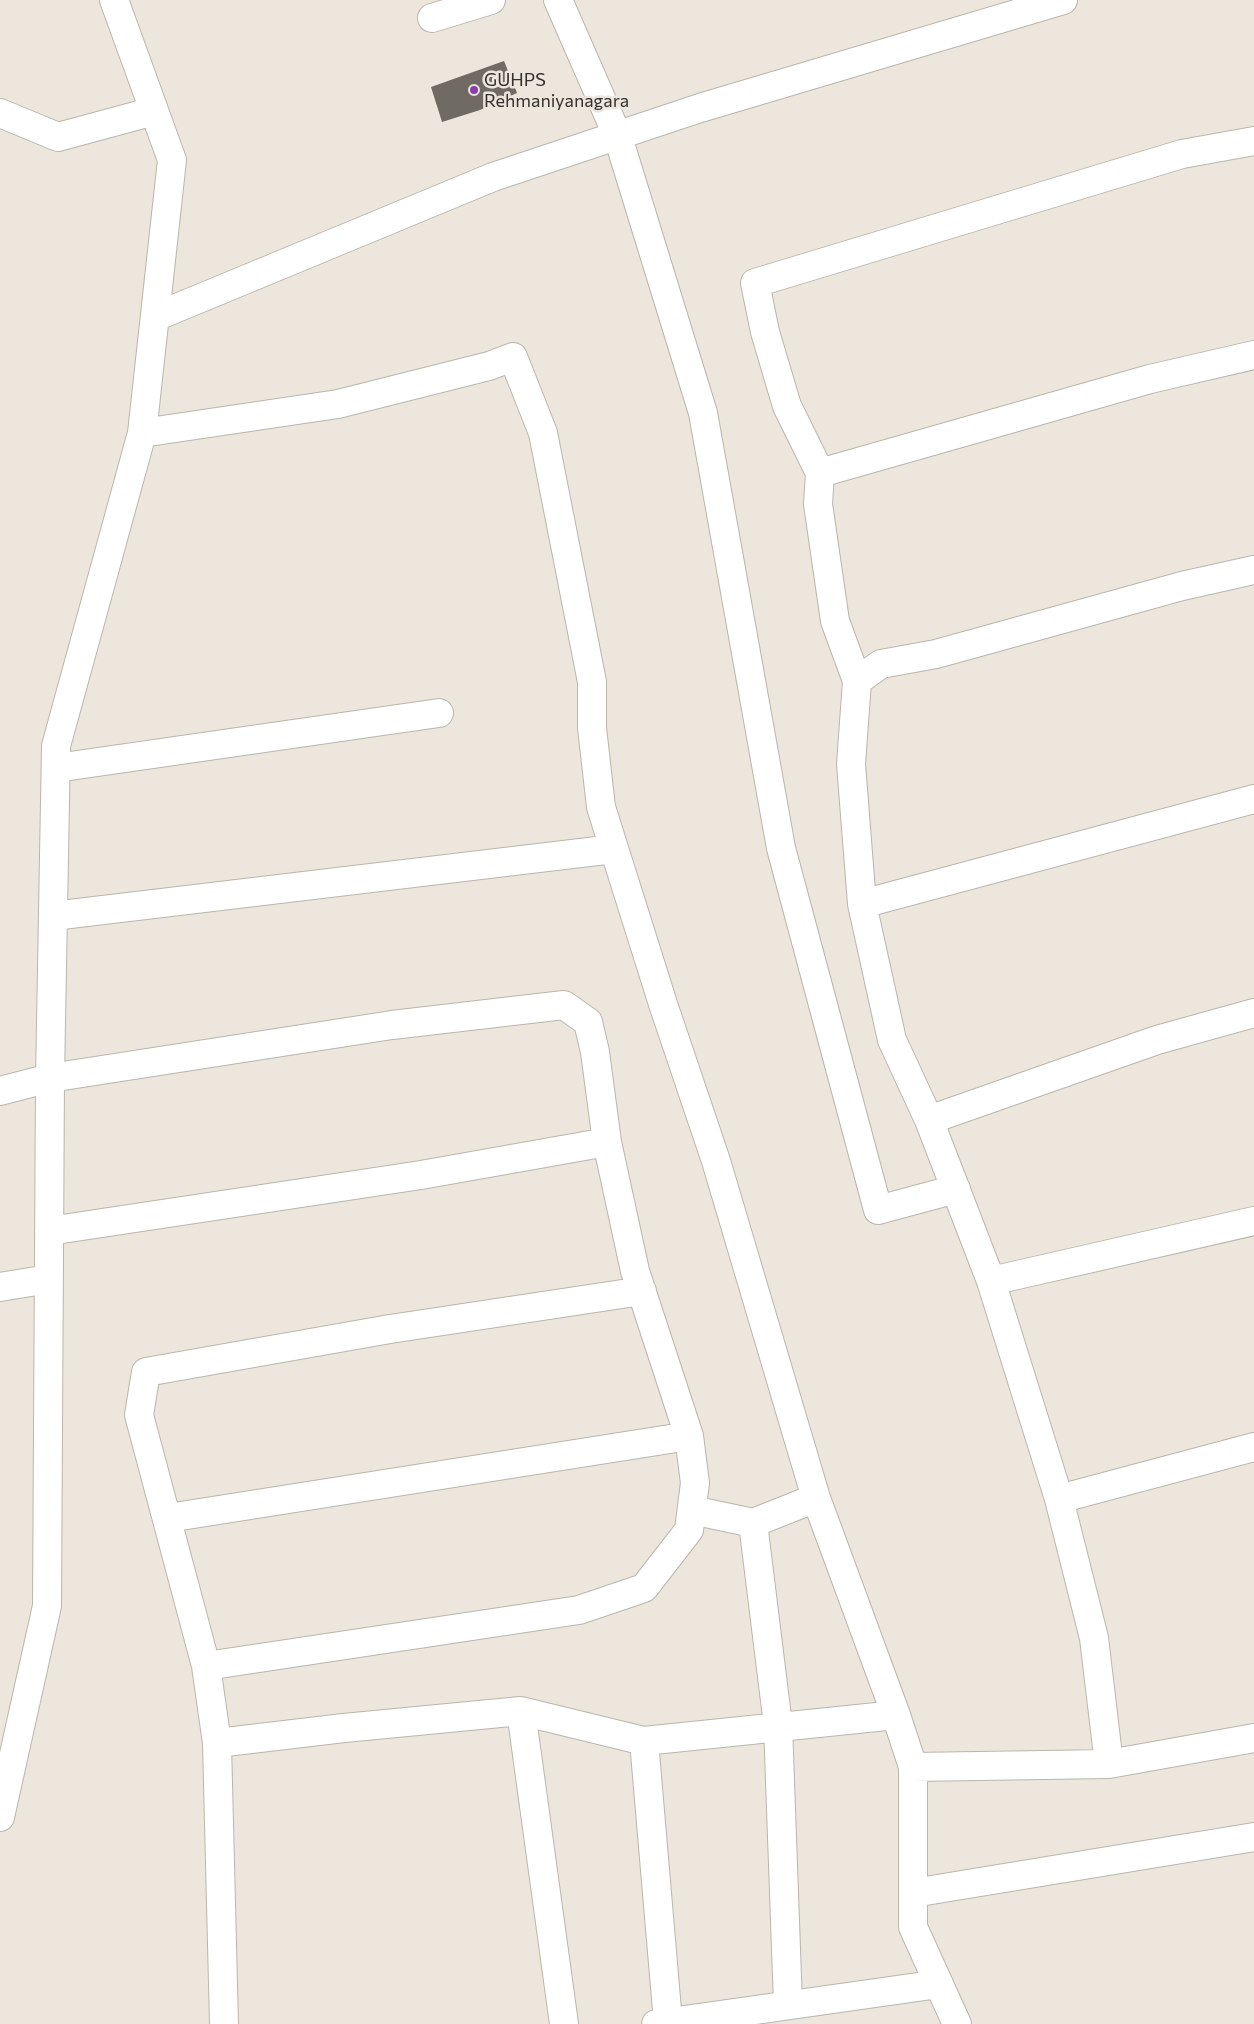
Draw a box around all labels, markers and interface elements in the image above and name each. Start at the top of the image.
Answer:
place label: GUHPS Rehmaniyanagara [484,69,629,112]
marker: GUHPS Rehmaniyanagara [468,84,480,96]

